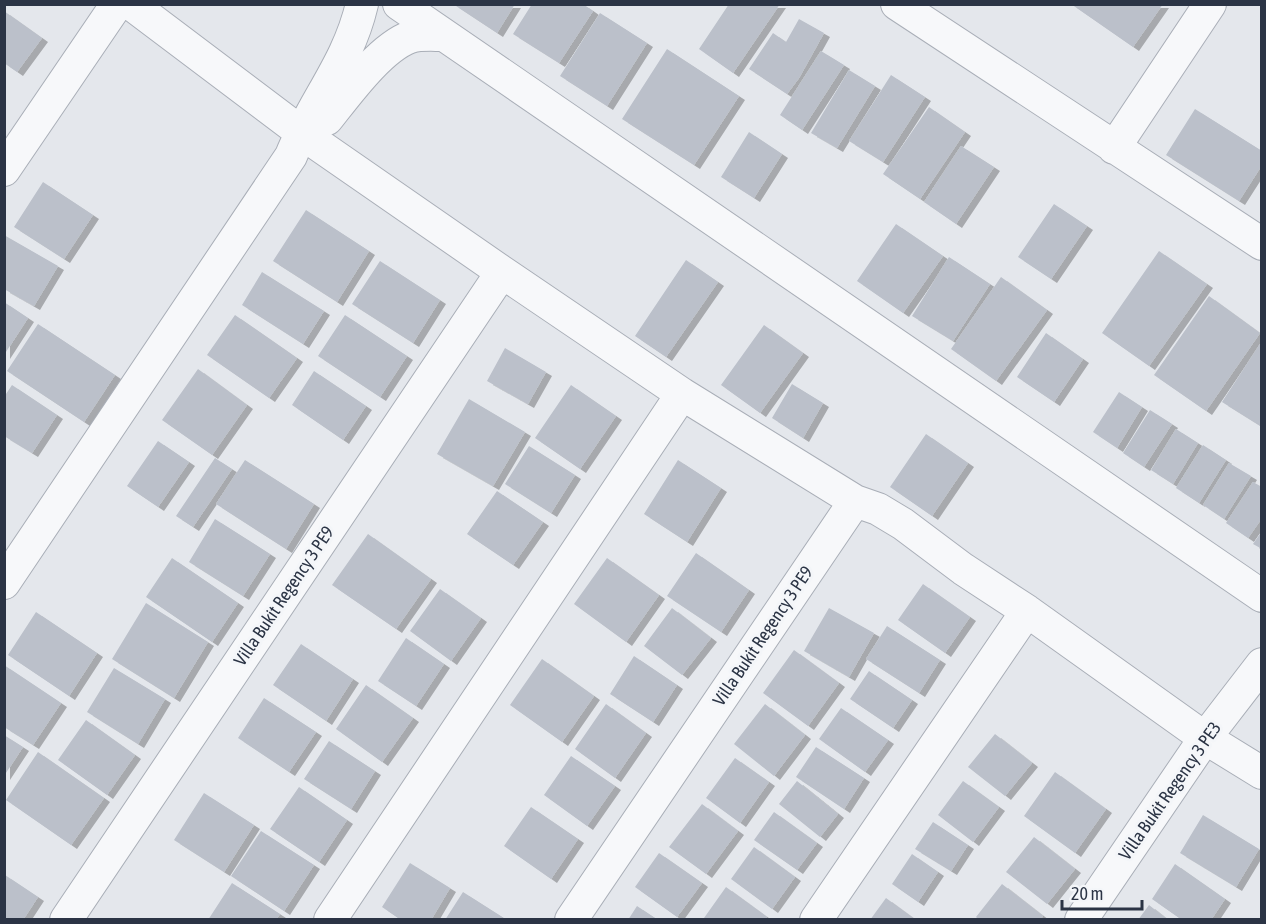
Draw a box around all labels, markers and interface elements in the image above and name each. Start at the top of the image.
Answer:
street label: Villa Bukit Regency 3 PE9 [229,522,338,669]
street label: Villa Bukit Regency 3 PE9 [708,562,817,709]
street label: Villa Bukit Regency 3 PE3 [1114,718,1225,864]
scale bar [1062,873,1142,911]
text: 20 m [1071,883,1103,904]

